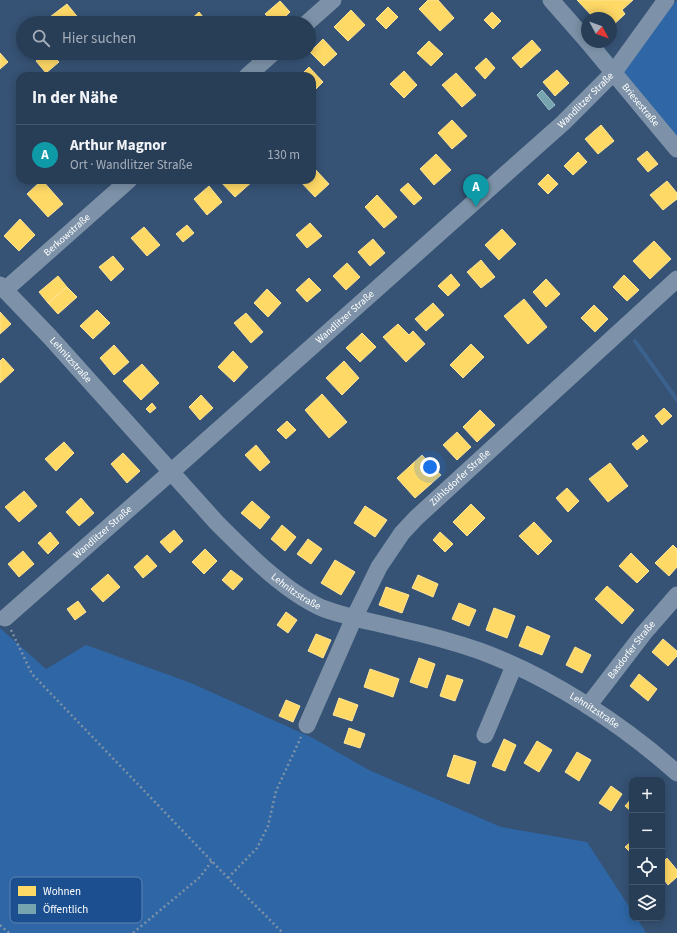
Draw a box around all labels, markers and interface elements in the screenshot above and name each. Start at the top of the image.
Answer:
north arrow [581,12,617,48]
search box [16,16,316,60]
icon: search [30,27,52,49]
text: Hier suchen [62,28,136,49]
street label: Wandlitzer Straße [555,69,617,132]
street label: Briesestraße [618,80,663,130]
text: In der Nähe [32,86,118,110]
text: Arthur Magnor [70,135,167,156]
text: A [41,146,49,164]
text: 130 m [267,146,300,164]
text: Ort · Wandlitzer Straße [70,156,192,174]
pin: A [463,174,489,207]
street label: Berkowstraße [41,210,93,259]
street label: Wandlitzer Straße [313,287,377,347]
street label: Lehnitzstraße [46,334,95,386]
street label: Zühlsdorfer Straße [427,446,494,509]
your location [420,457,440,477]
street label: Wandlitzer Straße [70,502,135,562]
street label: Lehnitzstraße [268,570,323,613]
street label: Basdorfer Straße [604,618,659,682]
street label: Lehnitzstraße [567,689,622,732]
map controls [629,777,665,921]
button: + [629,777,665,813]
button: − [629,813,665,849]
button: locate [629,849,665,885]
legend [10,877,142,923]
text: Wohnen [43,884,81,899]
button: layers [629,885,665,921]
text: Öffentlich [43,902,88,917]

